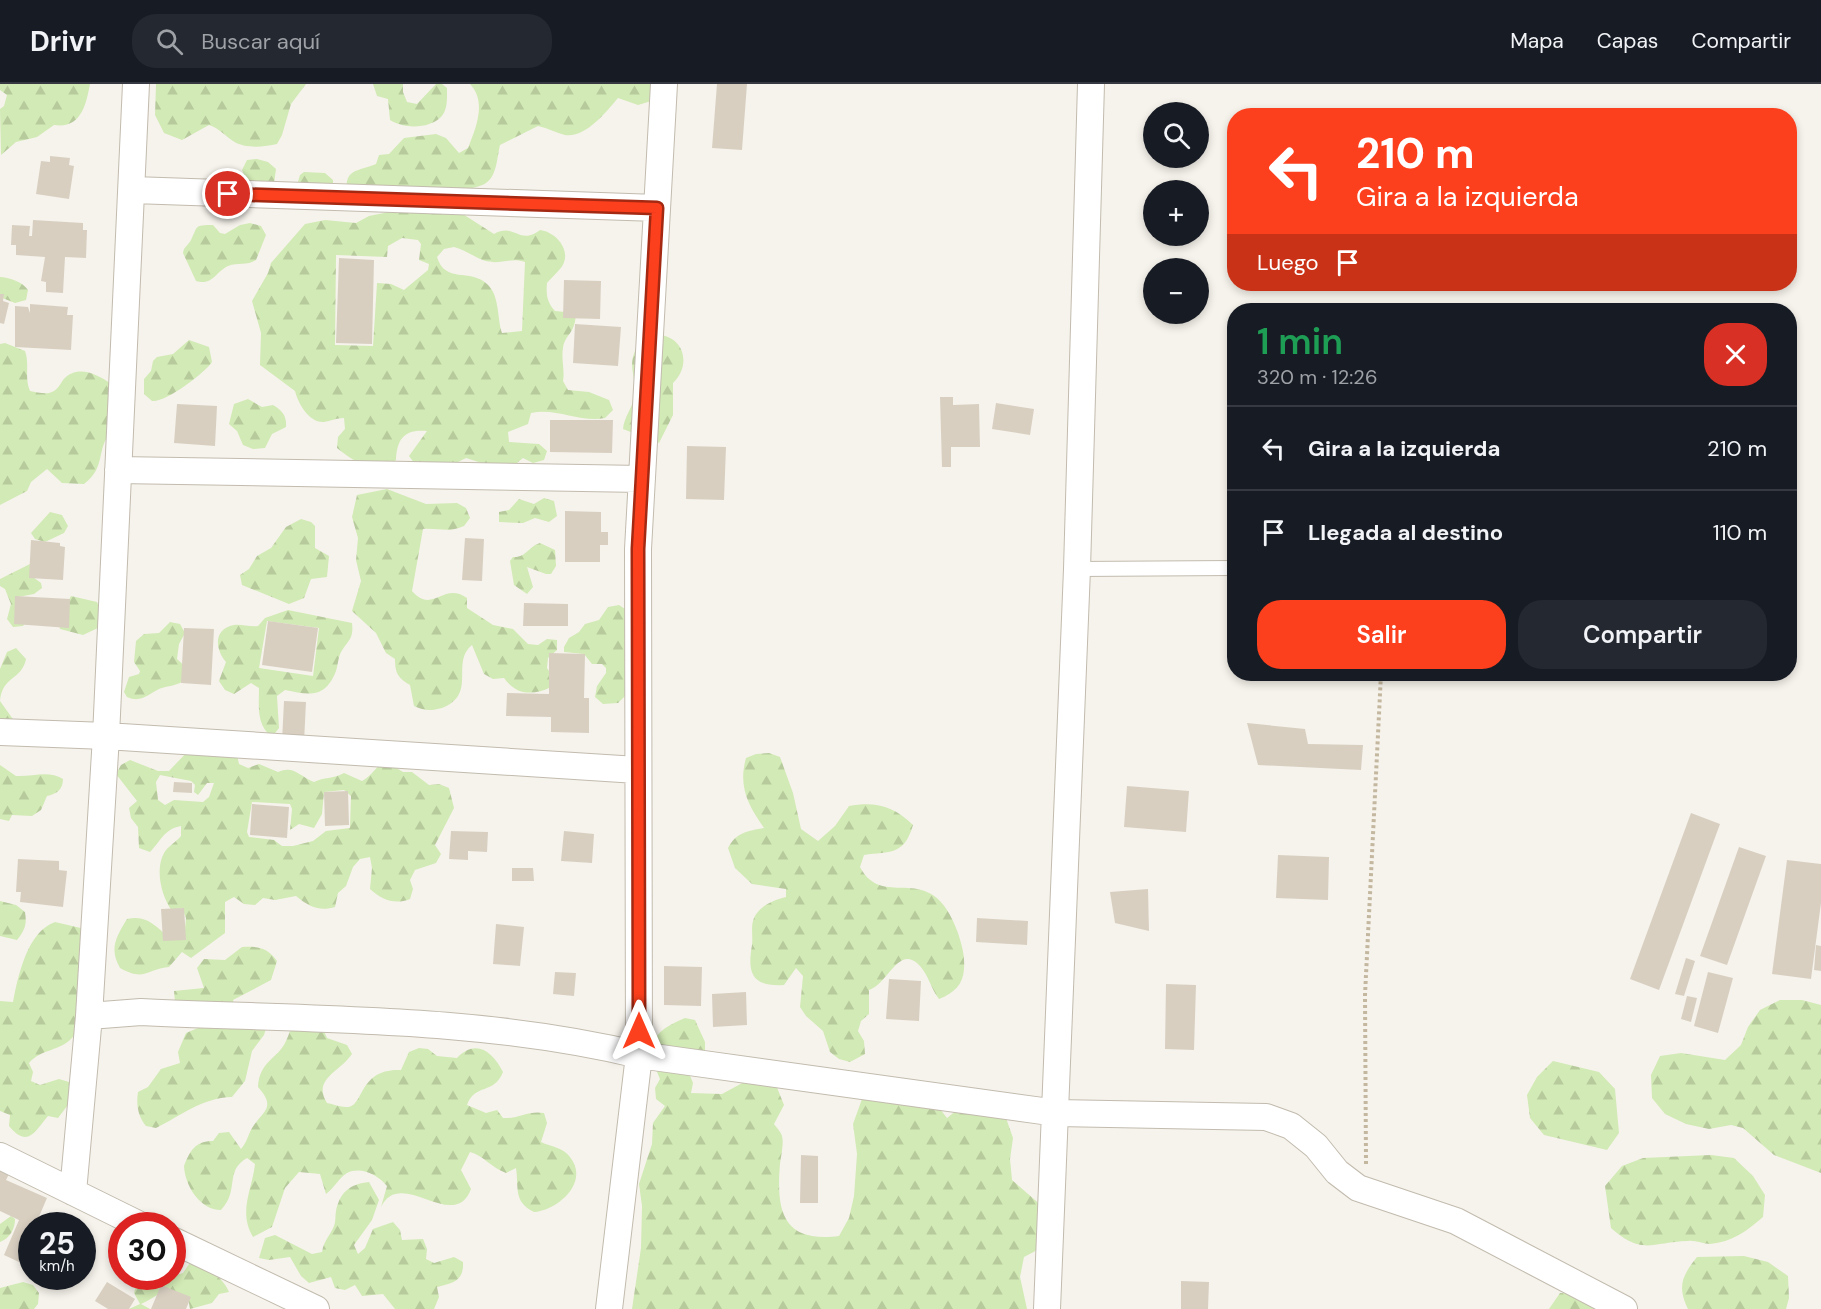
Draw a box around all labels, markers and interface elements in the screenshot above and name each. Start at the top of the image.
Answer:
search box [132,14,552,68]
text: Drivr [30,23,96,60]
icon: search [153,25,186,58]
text: Buscar aquí [201,27,320,56]
text: Mapa [1510,27,1564,55]
text: Capas [1597,27,1658,55]
text: Compartir [1691,27,1791,55]
map controls [1143,102,1209,324]
button: search [1143,102,1209,168]
text: 210 m [1356,126,1474,181]
icon: left [1257,132,1335,210]
pin [202,168,253,219]
icon: arrive [211,177,244,210]
text: Gira a la izquierda [1356,179,1579,214]
button: + [1143,180,1209,246]
icon: arrive [1331,246,1364,279]
text: Luego [1257,248,1319,277]
button: − [1143,258,1209,324]
text: 1 min [1257,318,1343,365]
button: close [1704,323,1767,386]
text: 320 m · 12:26 [1257,364,1377,390]
icon: left [1257,432,1290,465]
text: Gira a la izquierda [1308,434,1500,463]
text: 210 m [1707,434,1767,463]
icon: arrive [1257,516,1290,549]
text: Llegada al destino [1308,518,1503,547]
text: 110 m [1713,518,1767,547]
button: Salir [1257,600,1506,669]
button: Compartir [1518,600,1767,669]
position arrow [607,999,671,1063]
speed limit sign: 30 [108,1212,186,1290]
text: 25 [39,1224,75,1263]
text: km/h [39,1256,75,1276]

